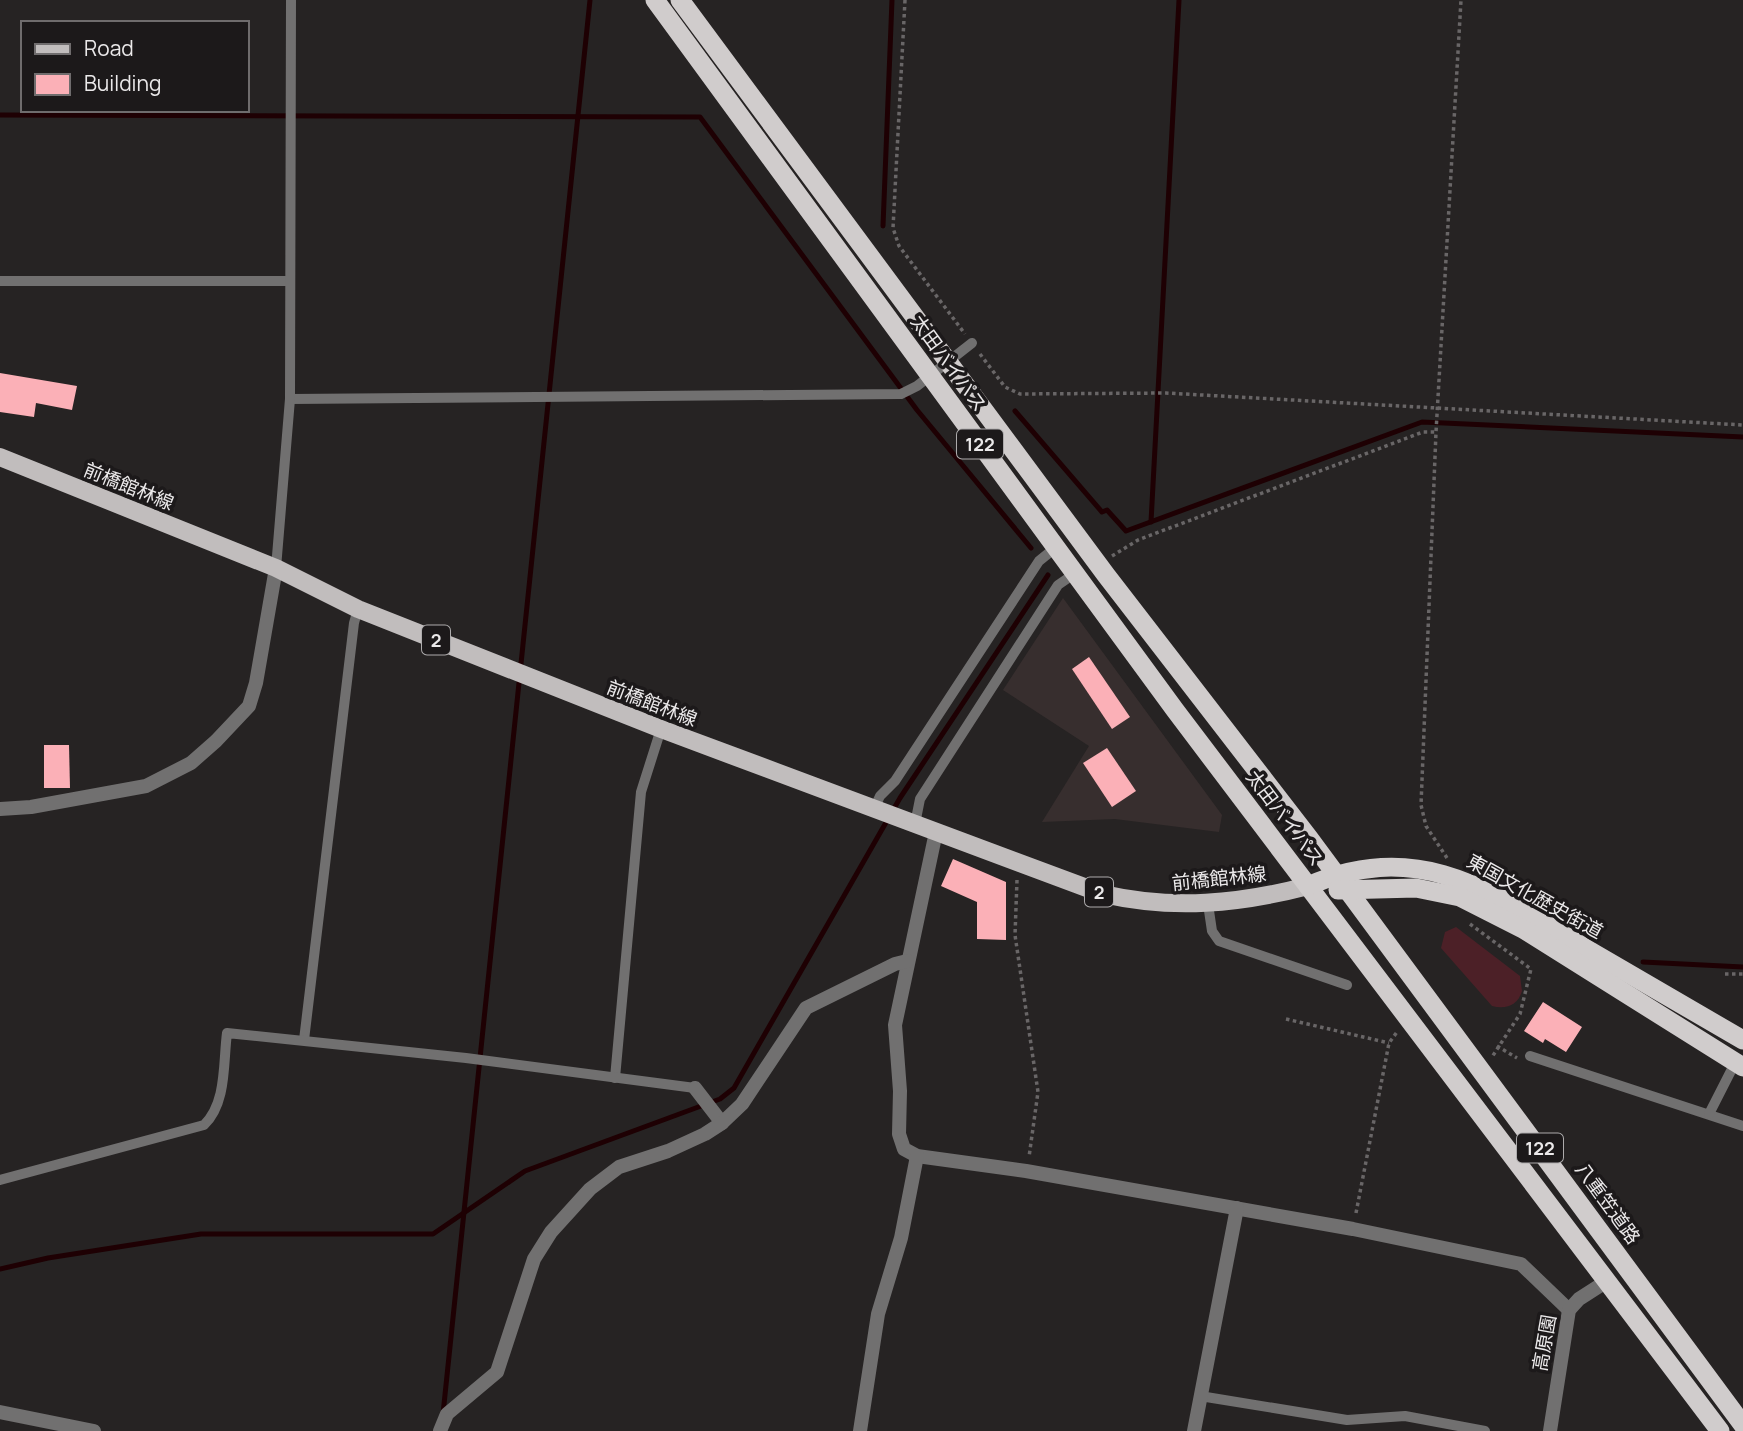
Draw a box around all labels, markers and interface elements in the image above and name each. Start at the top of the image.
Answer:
legend [21,21,248,112]
text: Road [84,34,134,62]
text: Building [84,69,161,97]
street label: 太田バイパス [905,309,993,417]
road number: 122 [957,430,1003,458]
street label: 前橋館林線 [80,456,178,516]
road number: 2 [422,626,450,654]
street label: 前橋館林線 [603,674,701,732]
street label: 太田バイパス [1240,765,1330,871]
street label: 東国文化歴史街道 [1462,848,1608,944]
street label: 前橋館林線 [1170,860,1268,896]
road number: 2 [1085,878,1113,906]
road number: 122 [1517,1134,1563,1162]
street label: 八重笠道路 [1570,1157,1646,1249]
street label: 高原園 [1526,1313,1562,1373]

